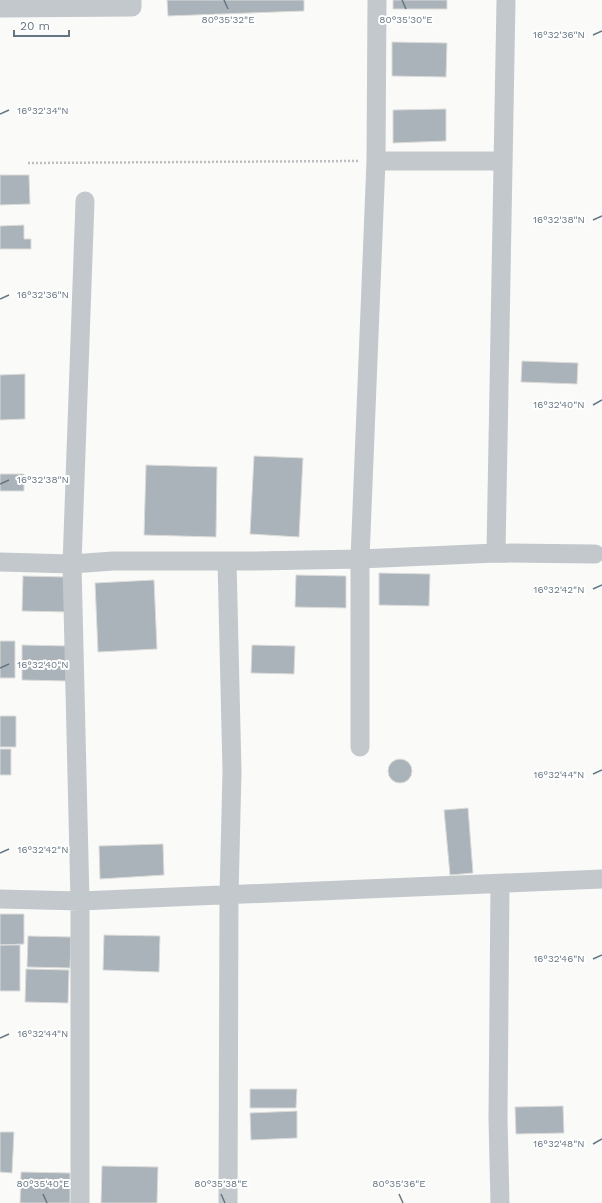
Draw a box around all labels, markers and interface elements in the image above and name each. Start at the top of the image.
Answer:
scale bar [14,12,69,38]
text: 80°35'32"E [201,14,255,25]
text: 80°35'30"E [379,14,433,25]
text: 20 m [20,19,50,33]
text: 16°32'36"N [533,29,585,40]
text: 16°32'34"N [17,105,69,116]
text: 16°32'38"N [533,214,585,225]
text: 16°32'36"N [17,289,69,300]
text: 16°32'40"N [533,399,585,410]
text: 16°32'38"N [17,474,69,485]
text: 16°32'42"N [534,584,584,595]
text: 16°32'40"N [17,659,69,670]
text: 16°32'44"N [534,769,584,780]
text: 16°32'42"N [18,844,68,855]
text: 16°32'46"N [533,953,585,964]
text: 16°32'44"N [18,1028,68,1039]
text: 16°32'48"N [533,1138,585,1149]
text: 80°35'40"E [17,1178,69,1189]
text: 80°35'38"E [194,1178,248,1189]
text: 80°35'36"E [372,1178,426,1189]

